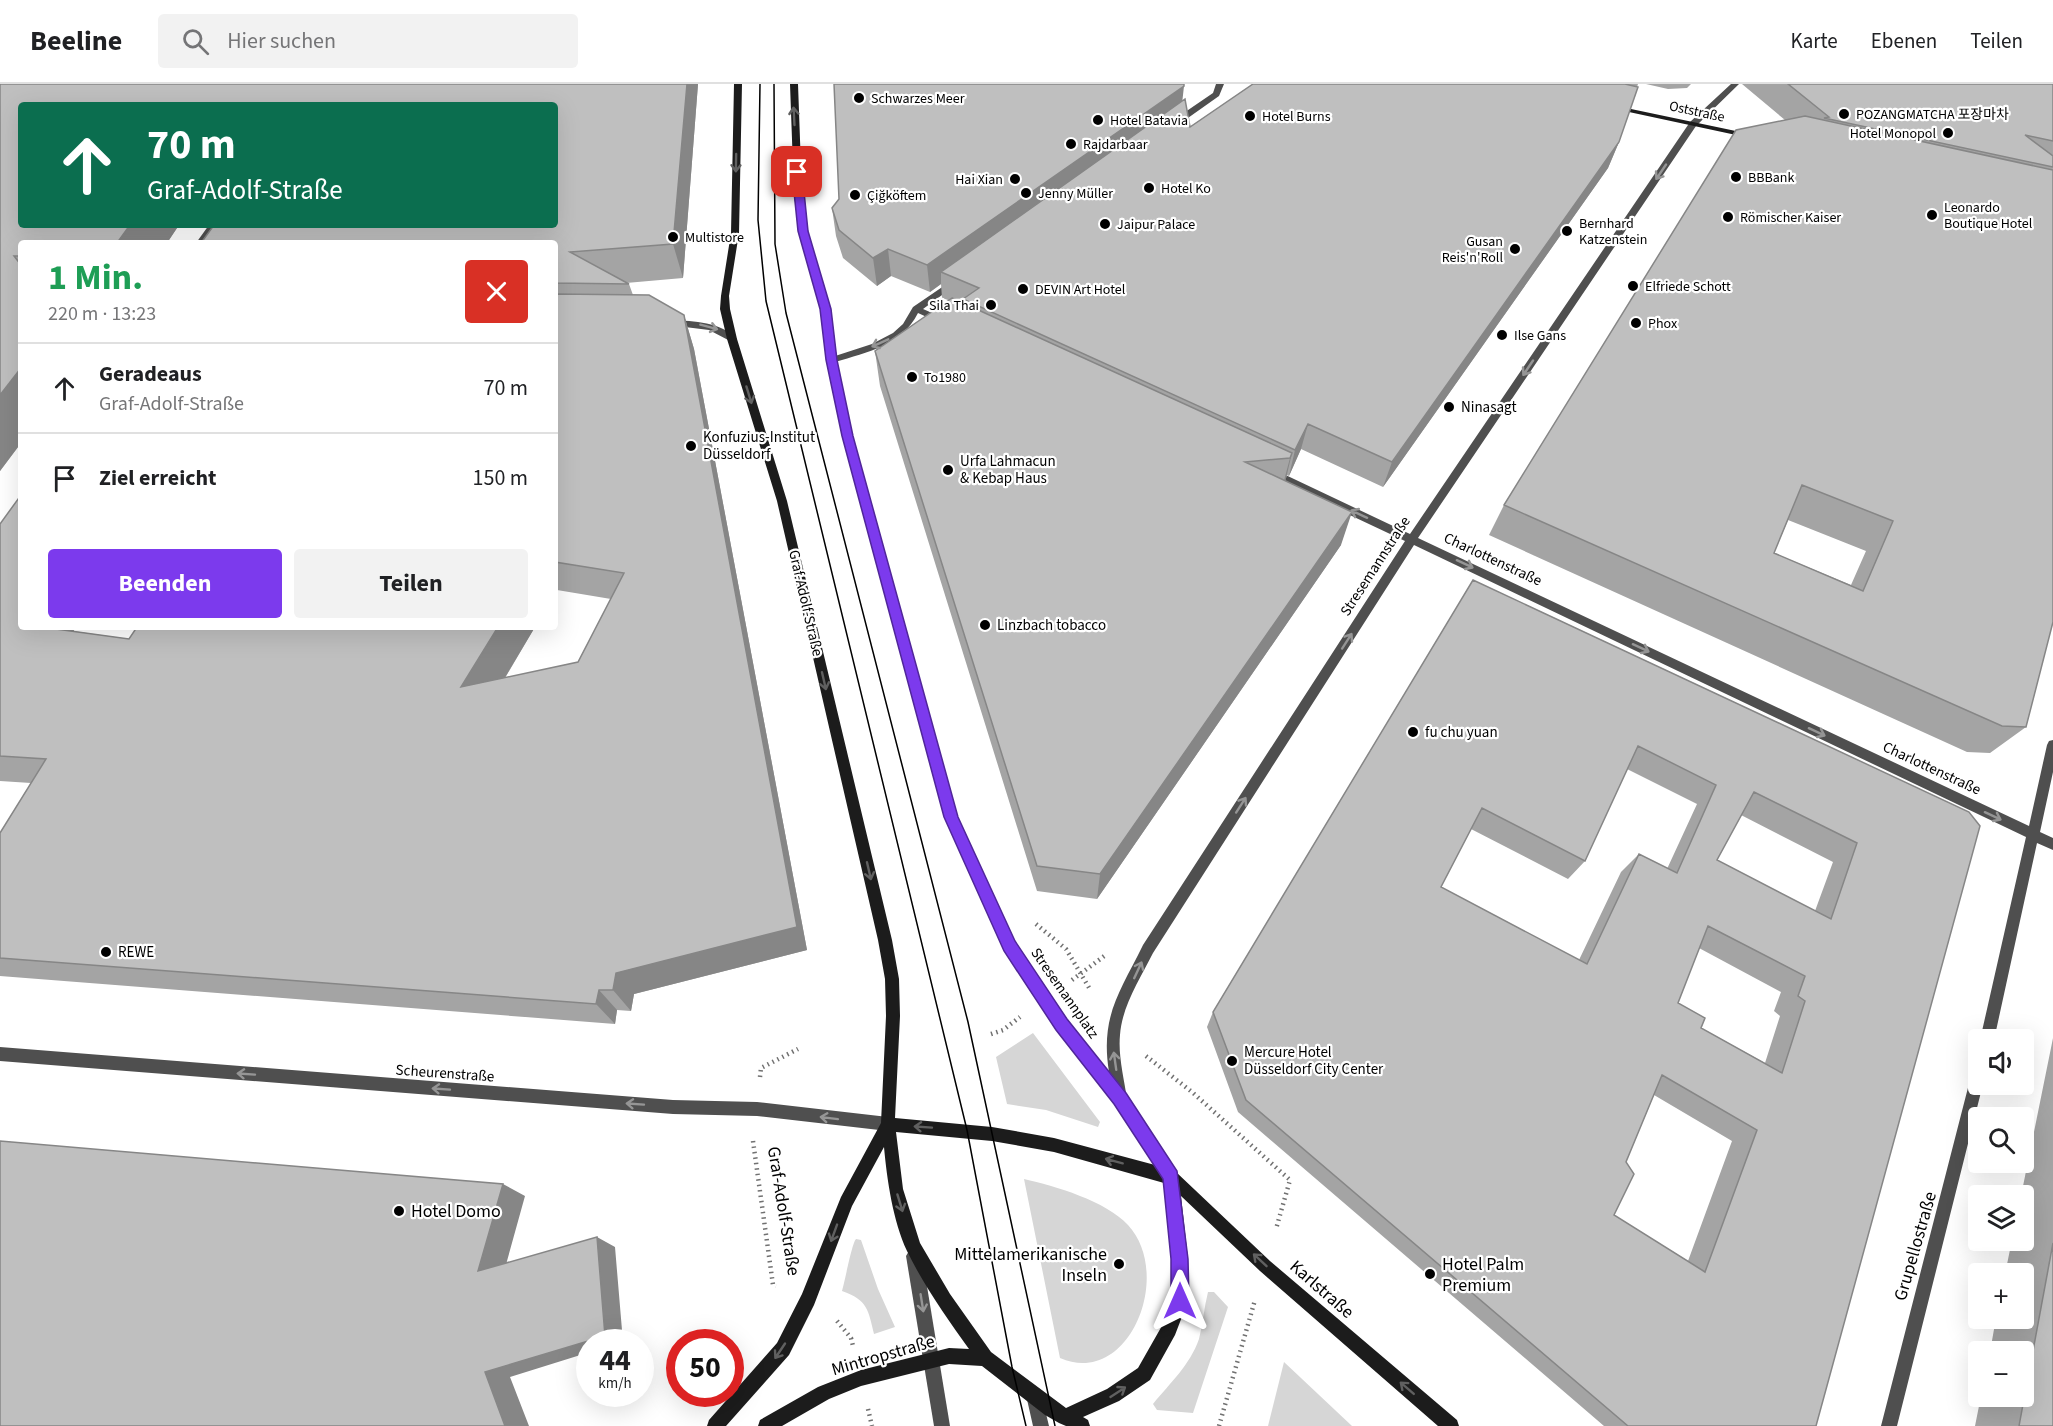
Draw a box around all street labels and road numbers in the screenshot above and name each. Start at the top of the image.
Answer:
street label: Oststraße [1667,96,1726,128]
street label: Stresemannstraße [1335,512,1416,620]
street label: Charlottenstraße [1440,528,1545,591]
street label: Graf-Adolf-Straße [783,548,828,658]
street label: Charlottenstraße [1879,737,1984,800]
street label: Stresemannplatz [1026,944,1104,1043]
street label: Scheurenstraße [395,1060,495,1087]
street label: Graf-Adolf-Straße [761,1145,806,1278]
street label: Grupellostraße [1888,1189,1943,1304]
street label: Karlstraße [1284,1254,1359,1324]
street label: Mintropstraße [828,1329,938,1382]

